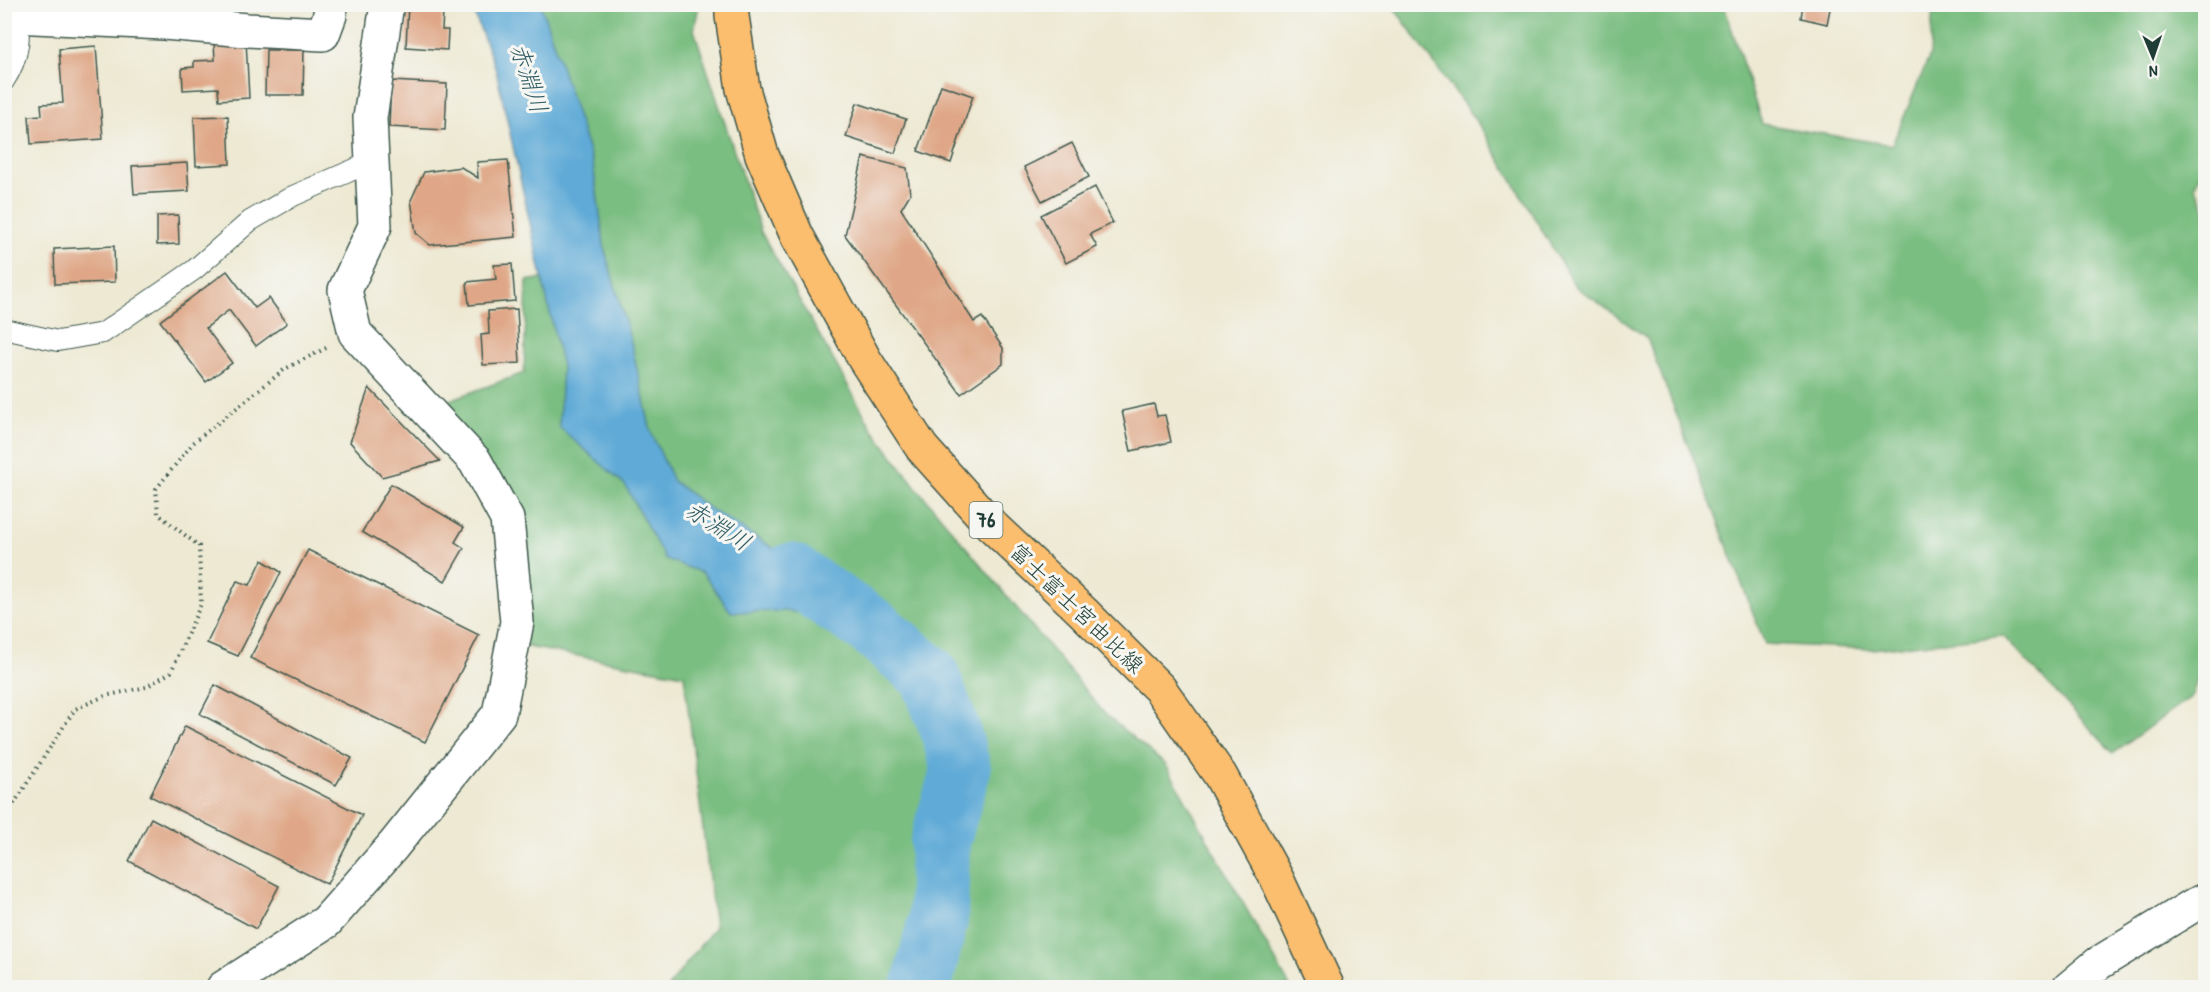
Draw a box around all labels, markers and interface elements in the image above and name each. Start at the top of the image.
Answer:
north arrow [2123,27,2183,87]
water label: 赤淵川 [504,39,556,117]
text: N [2148,61,2158,83]
water label: 赤淵川 [680,493,758,558]
road number: 76 [970,502,1002,538]
street label: 富士富士宮由比線 [1003,536,1151,680]

